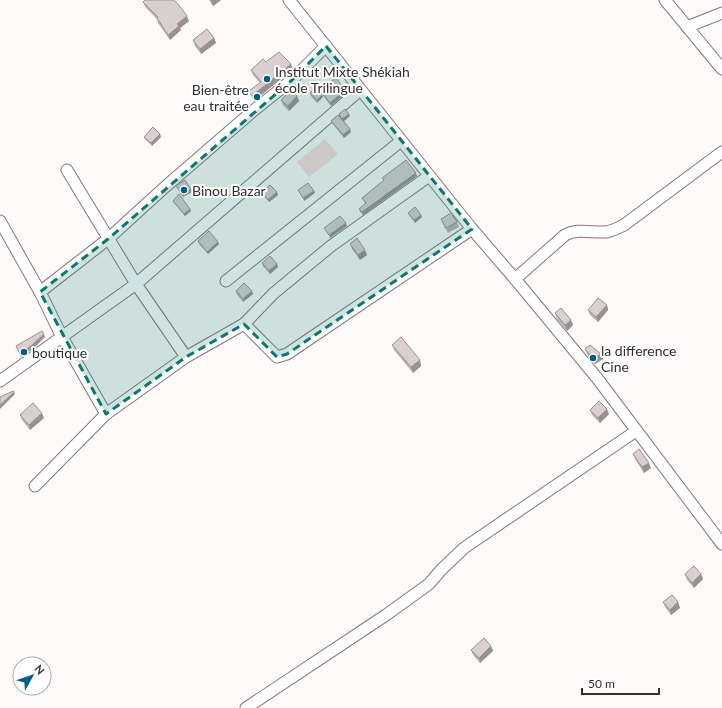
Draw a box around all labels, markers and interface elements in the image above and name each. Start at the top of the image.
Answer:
place label: Institut Mixte Shékiah école Trilingue [275,63,410,96]
marker: Institut Mixte Shékiah école Trilingue [262,74,272,84]
place label: Bien-être eau traitée [183,81,249,114]
marker: Bien-être eau traitée [252,92,262,102]
place label: Binou Bazar [192,182,266,199]
marker: Binou Bazar [179,185,189,195]
place label: la difference Cine [601,342,677,375]
place label: boutique [32,344,87,361]
marker: boutique [19,347,29,357]
marker: la difference Cine [588,353,598,363]
north arrow [12,656,52,696]
text: N [32,662,48,677]
scale bar [582,670,659,696]
text: 50 m [588,676,615,691]

